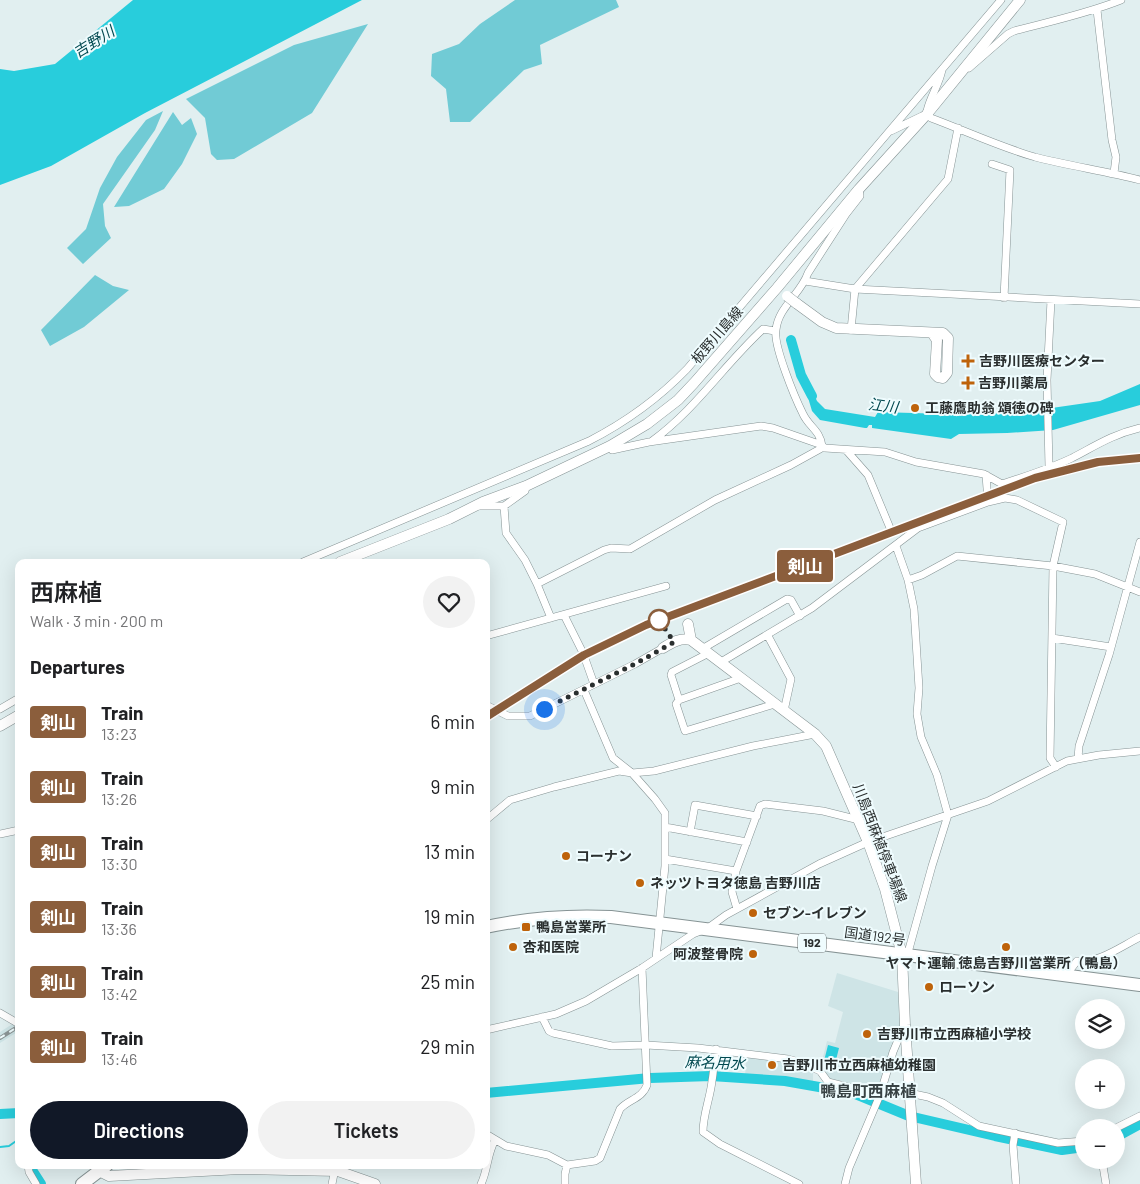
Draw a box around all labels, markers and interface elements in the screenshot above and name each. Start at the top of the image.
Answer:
water label: 吉野川 [70,21,119,61]
street label: 板野川島線 [687,303,746,367]
place label: 吉野川医療センター [979,352,1105,369]
marker: 吉野川医療センター [961,354,975,368]
place label: 吉野川薬局 [978,374,1048,391]
marker: 吉野川薬局 [962,377,974,389]
water label: 江川 [867,394,901,416]
place label: 工藤鷹助翁 頌徳の碑 [925,399,1054,416]
marker: 工藤鷹助翁 頌徳の碑 [909,402,921,414]
line badge: 剣山 [782,550,828,582]
text: 剣山 [787,555,823,577]
button: heart [423,576,475,628]
text: 西麻植 [30,577,102,606]
unlabelled marker [648,609,670,631]
text: Walk · 3 min · 200 m [30,611,163,630]
text: Departures [30,655,125,678]
your location [532,697,557,722]
text: Train [101,701,143,724]
text: 6 min [431,710,475,733]
text: 剣山 [40,711,76,733]
text: 13:23 [101,724,137,743]
text: Train [101,766,143,789]
text: 9 min [431,775,475,798]
text: 剣山 [40,776,76,798]
street label: 川島西麻植停車場線 [850,781,911,905]
text: 13:26 [101,789,137,808]
text: Train [101,831,143,854]
text: 13 min [424,840,475,863]
text: 剣山 [40,841,76,863]
place label: コーナン [576,847,632,864]
marker: コーナン [560,850,572,862]
text: 13:30 [101,854,138,873]
place label: ネッツトヨタ徳島 吉野川店 [650,874,821,891]
marker: ネッツトヨタ徳島 吉野川店 [634,877,646,889]
text: Train [101,896,143,919]
place label: セブン-イレブン [763,904,867,921]
text: 19 min [424,905,475,928]
text: 剣山 [40,906,76,928]
marker: セブン-イレブン [747,907,759,919]
place label: 鴨島営業所 [536,918,606,935]
text: 13:36 [101,919,137,938]
marker: 鴨島営業所 [520,921,532,933]
street label: 国道192号 [843,923,907,948]
road number: 192 [798,934,826,952]
place label: 杏和医院 [523,938,579,955]
marker: 杏和医院 [507,941,519,953]
marker: ヤマト運輸 徳島吉野川営業所（鴨島） [1000,941,1012,953]
place label: 阿波整骨院 [673,945,743,962]
marker: 阿波整骨院 [747,948,759,960]
place label: ヤマト運輸 徳島吉野川営業所（鴨島） [886,954,1126,971]
text: Train [101,961,143,984]
text: 25 min [420,970,475,993]
text: 剣山 [40,971,76,993]
place label: ローソン [939,978,995,995]
marker: ローソン [923,981,935,993]
text: 13:42 [101,984,138,1003]
map controls [1075,999,1125,1169]
button: layers [1075,999,1125,1049]
place label: 吉野川市立西麻植小学校 [877,1025,1031,1042]
text: Train [101,1026,143,1049]
marker: 吉野川市立西麻植小学校 [861,1028,873,1040]
text: 29 min [420,1035,475,1058]
text: 剣山 [40,1036,76,1058]
text: 13:46 [101,1049,137,1068]
water label: 麻名用水 [685,1052,747,1072]
place label: 吉野川市立西麻植幼稚園 [782,1056,936,1073]
marker: 吉野川市立西麻植幼稚園 [766,1059,778,1071]
button: + [1075,1059,1125,1109]
district label: 鴨島町西麻植 [820,1081,916,1100]
button: Directions [30,1101,248,1159]
button: Tickets [258,1101,475,1159]
button: − [1075,1119,1125,1169]

